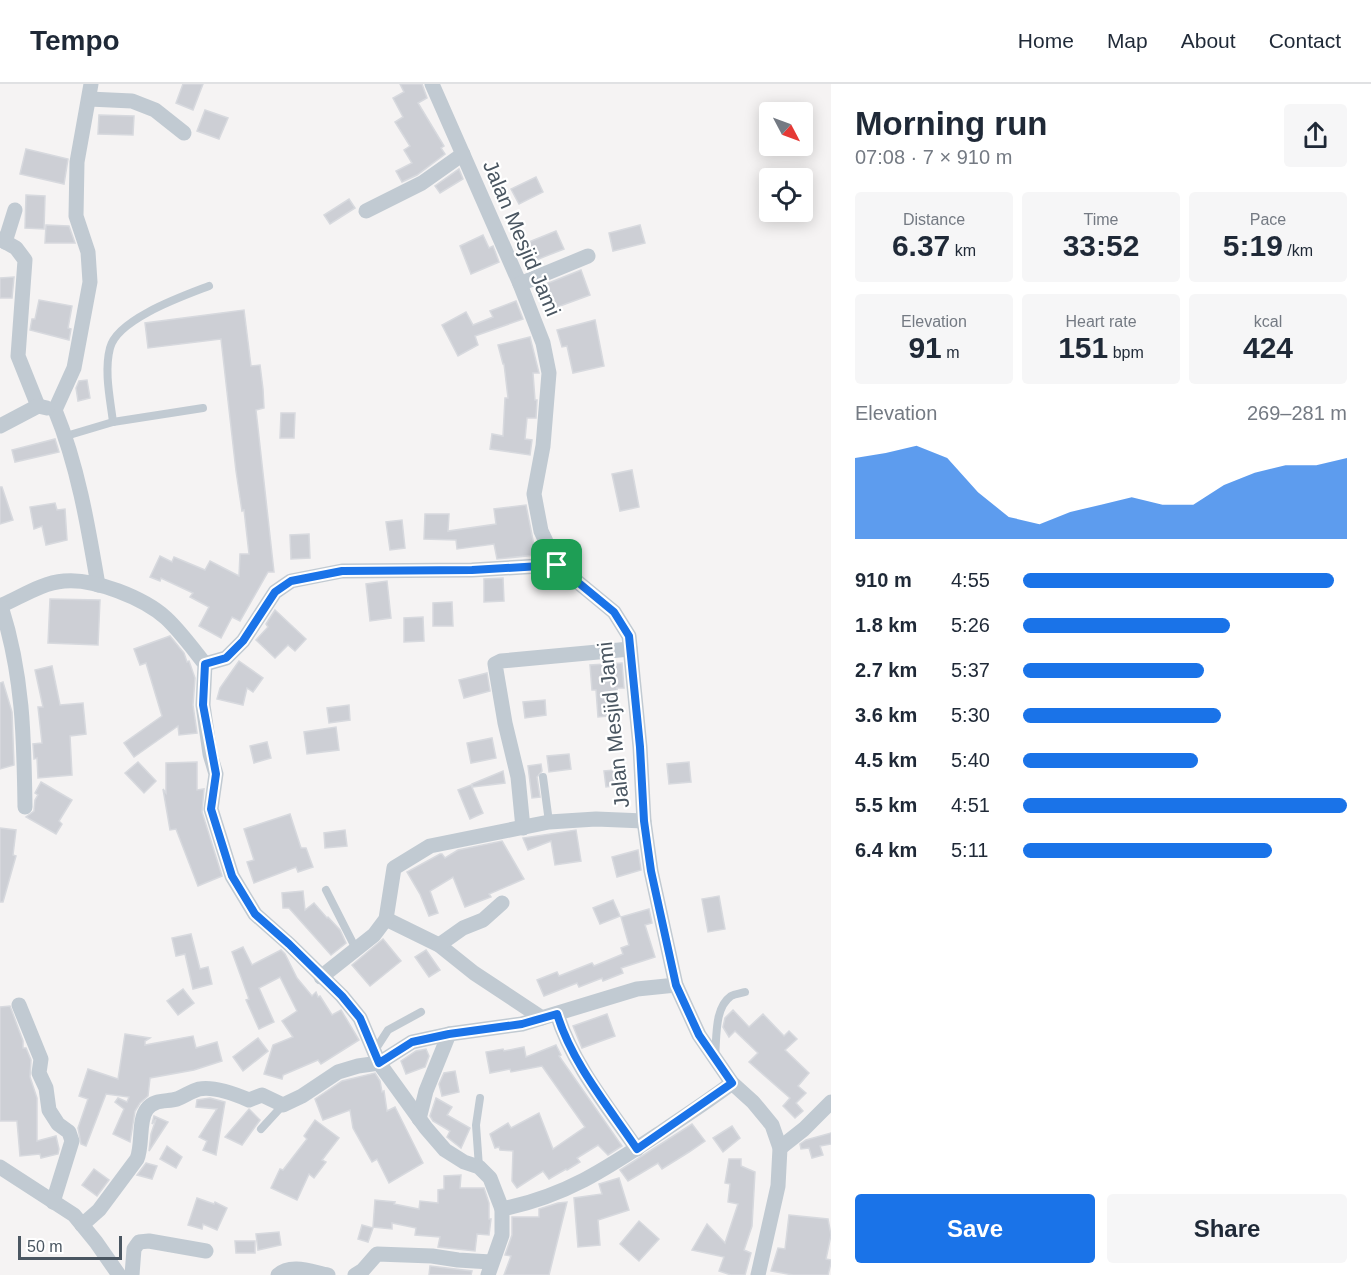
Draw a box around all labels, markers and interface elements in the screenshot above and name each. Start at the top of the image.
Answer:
text: Tempo [30,25,120,56]
text: Home [1018,29,1074,52]
text: Map [1107,29,1148,52]
text: About [1181,29,1236,52]
text: Contact [1269,29,1341,52]
north arrow [759,102,813,156]
map controls [759,102,813,222]
button: share [1284,104,1347,167]
text: Morning run [855,105,1047,142]
text: 07:08 · 7 × 910 m [855,146,1012,168]
street label: Jalan Mesjid Jami [479,157,565,319]
button: locate [759,168,813,222]
text: Distance [903,211,965,228]
text: Time [1084,211,1118,228]
text: Pace [1250,211,1286,228]
text: 6.37 [892,229,950,262]
text: 33:52 [1063,229,1139,262]
text: 5:19 [1223,229,1283,262]
text: km [950,242,976,259]
text: /km [1283,242,1313,259]
text: Elevation [901,313,967,330]
text: Heart rate [1065,313,1137,330]
text: kcal [1254,313,1282,330]
text: 91 [908,331,942,364]
text: 151 [1058,331,1108,364]
text: 424 [1243,331,1293,364]
text: m [942,344,960,361]
text: bpm [1108,344,1144,361]
text: Elevation [855,402,937,424]
text: 269–281 m [1247,402,1347,424]
pin [531,539,582,590]
icon: arrive [540,548,573,581]
text: 910 m [855,569,912,591]
text: 4:55 [951,569,990,591]
text: 1.8 km [855,614,917,636]
text: 5:26 [951,614,990,636]
street label: Jalan Mesjid Jami [593,641,633,809]
text: 2.7 km [855,659,917,681]
text: 5:37 [951,659,990,681]
text: 3.6 km [855,704,917,726]
text: 5:30 [951,704,990,726]
text: 4.5 km [855,749,917,771]
text: 5:40 [951,749,990,771]
text: 5.5 km [855,794,917,816]
text: 4:51 [951,794,990,816]
text: 6.4 km [855,839,917,861]
text: 5:11 [951,839,988,861]
button: Save [855,1194,1095,1263]
button: Share [1107,1194,1347,1263]
scale bar [18,1233,122,1260]
text: 50 m [27,1238,63,1255]

